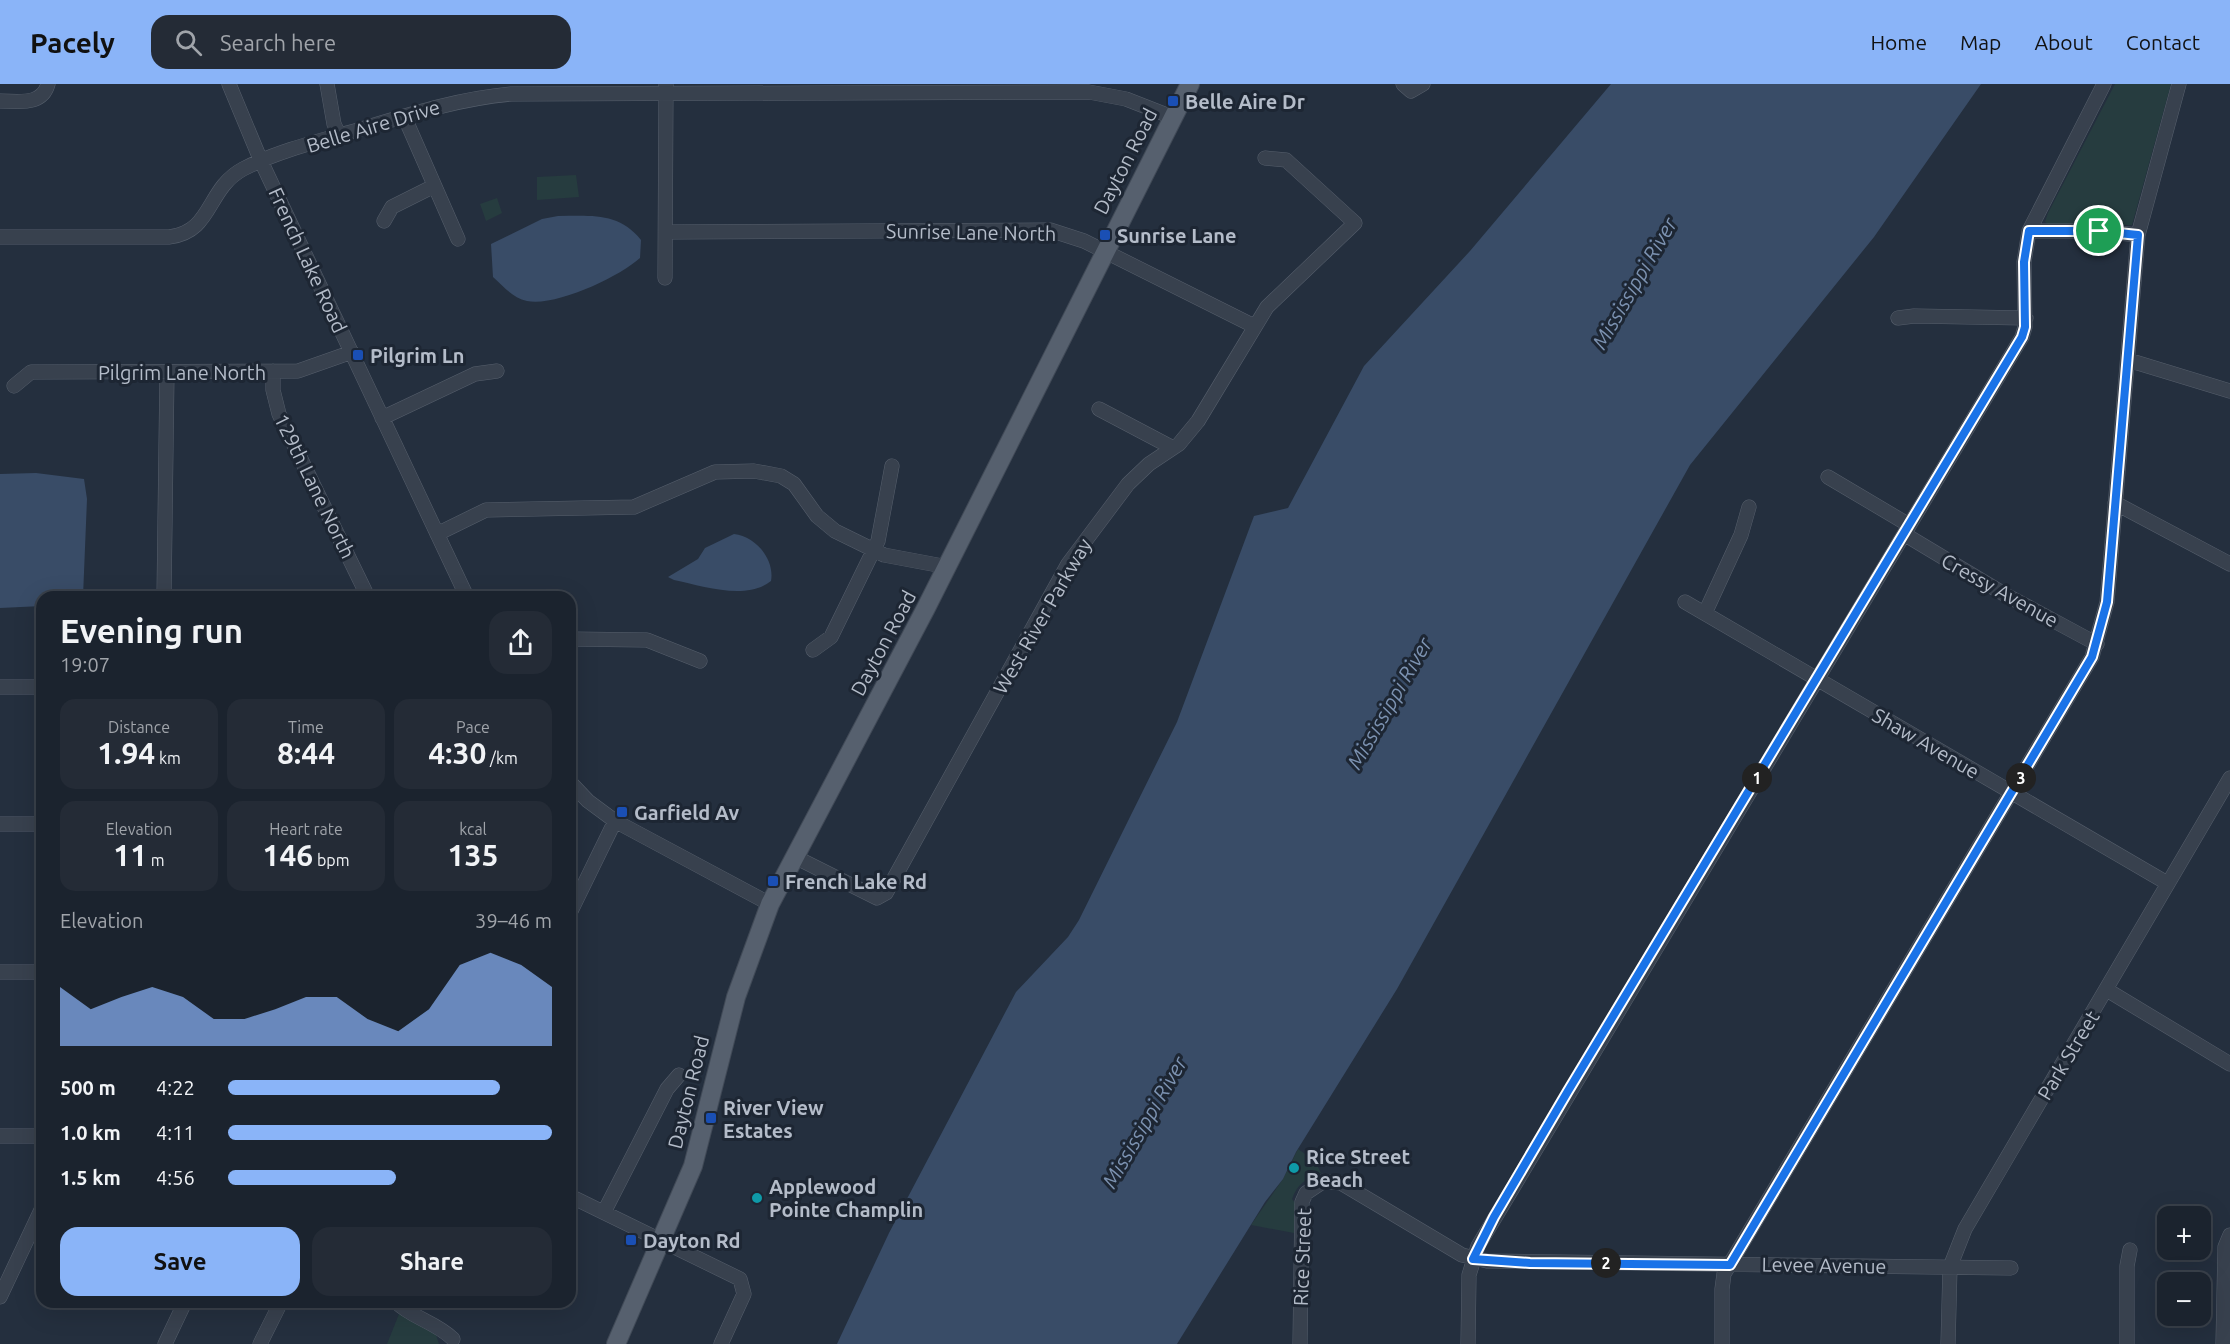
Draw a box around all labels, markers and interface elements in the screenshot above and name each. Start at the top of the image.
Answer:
search box [151,15,571,69]
icon: search [172,26,205,59]
text: Pacely [30,27,115,58]
text: Search here [220,30,336,55]
text: Home [1870,30,1927,54]
text: Map [1960,30,2001,54]
text: About [2034,30,2093,54]
text: Contact [2126,30,2200,54]
place label: Belle Aire Dr [1185,90,1306,113]
marker: Belle Aire Dr [1166,94,1180,108]
street label: Belle Aire Drive [304,95,442,157]
street label: Dayton Road [1089,104,1161,218]
street label: French Lake Road [264,184,352,336]
pin [2073,205,2124,256]
water label: Mississippi River [1587,212,1682,353]
icon: arrive [2082,214,2115,247]
street label: Sunrise Lane North [886,219,1056,245]
place label: Sunrise Lane [1117,224,1237,247]
marker: Sunrise Lane [1098,228,1112,242]
place label: Pilgrim Ln [370,344,465,367]
marker: Pilgrim Ln [351,348,365,362]
street label: Pilgrim Lane North [98,361,266,384]
street label: 129th Lane North [270,410,360,562]
street label: West River Parkway [988,534,1096,698]
street label: Cressy Avenue [1938,548,2062,632]
street label: Dayton Road [846,587,920,699]
button: share [489,611,552,674]
text: Evening run [60,612,243,649]
water label: Mississippi River [1342,632,1437,773]
text: 19:07 [60,653,110,676]
street label: Shaw Avenue [1868,703,1984,783]
text: Distance [108,718,170,736]
text: Time [288,718,324,736]
text: Pace [456,718,490,736]
text: 1.94 [97,736,155,770]
text: 8:44 [277,736,335,770]
text: 4:30 [428,736,486,770]
text: km [155,749,181,767]
text: /km [486,749,518,767]
pin: 1 [1742,763,1772,793]
pin: 3 [2006,763,2036,793]
text: 1 [1752,769,1762,787]
text: 3 [2016,769,2026,787]
place label: Garfield Av [634,801,739,824]
marker: Garfield Av [615,805,629,819]
text: Elevation [106,820,172,838]
text: Heart rate [269,820,343,838]
text: kcal [459,820,487,838]
text: 11 [113,838,147,872]
text: 146 [263,838,313,872]
text: 135 [448,838,498,872]
text: m [147,851,165,869]
text: bpm [313,851,349,869]
place label: French Lake Rd [785,870,927,893]
marker: French Lake Rd [766,874,780,888]
text: Elevation [60,909,143,932]
text: 39–46 m [475,909,552,932]
street label: Park Street [2032,1006,2104,1104]
street label: Dayton Road [663,1033,713,1151]
water label: Mississippi River [1097,1051,1192,1192]
text: 500 m [60,1076,116,1099]
text: 4:22 [156,1076,195,1099]
place label: River View Estates [723,1096,824,1142]
marker: River View Estates [704,1111,718,1125]
text: 1.0 km [60,1121,121,1144]
text: 4:11 [156,1121,195,1144]
place label: Rice Street Beach [1306,1145,1410,1191]
marker: Rice Street Beach [1287,1161,1301,1175]
text: 1.5 km [60,1166,121,1189]
text: 4:56 [156,1166,195,1189]
place label: Applewood Pointe Champlin [769,1175,923,1221]
marker: Applewood Pointe Champlin [750,1191,764,1205]
map controls [2157,1206,2211,1326]
button: + [2157,1206,2211,1260]
street label: Rice Street [1289,1207,1315,1306]
button: Save [60,1227,300,1296]
button: Share [312,1227,552,1296]
place label: Dayton Rd [643,1229,740,1252]
marker: Dayton Rd [624,1233,638,1247]
pin: 2 [1591,1248,1621,1278]
street label: Levee Avenue [1761,1252,1887,1278]
text: 2 [1601,1254,1611,1272]
button: − [2157,1272,2211,1326]

